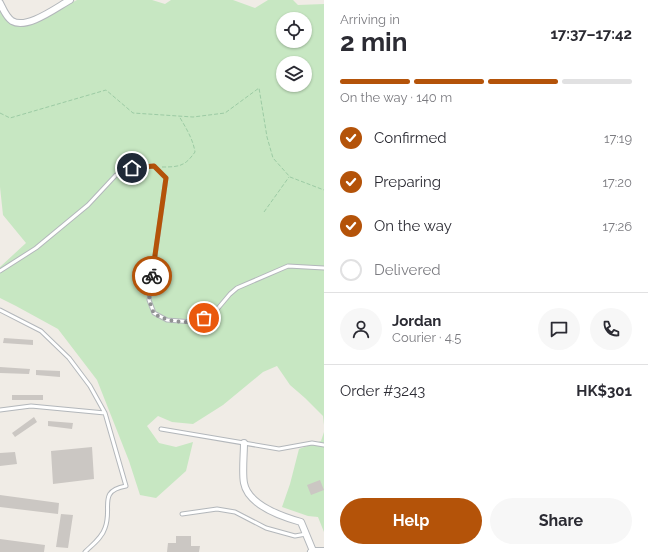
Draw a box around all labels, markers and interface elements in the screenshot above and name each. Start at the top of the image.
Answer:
map controls [276,12,312,92]
button: locate [276,12,312,48]
text: Arriving in [340,12,400,27]
text: 17:37–17:42 [550,25,632,43]
text: 2 min [340,27,407,57]
button: layers [276,56,312,92]
text: On the way · 140 m [340,90,452,105]
icon: check [340,127,362,149]
text: Confirmed [374,129,447,147]
text: 17:19 [604,131,632,146]
pin [115,151,149,185]
icon: home [121,157,143,179]
icon: check [340,171,362,193]
text: Preparing [374,173,441,191]
text: 17:20 [602,175,632,190]
icon: check [340,215,362,237]
text: On the way [374,217,452,235]
text: 17:26 [602,219,632,234]
courier [132,256,172,296]
text: Delivered [374,261,441,279]
icon: bike [141,265,163,287]
pin [187,301,221,335]
icon: bag [193,307,215,329]
button: person [340,308,382,350]
button: chat [538,308,580,350]
button: phone [590,308,632,350]
text: Jordan [392,312,441,330]
text: Courier · 4.5 [392,330,461,345]
text: Order #3243 [340,382,425,400]
text: HK$301 [576,382,632,400]
button: Help [340,498,482,544]
button: Share [490,498,632,544]

